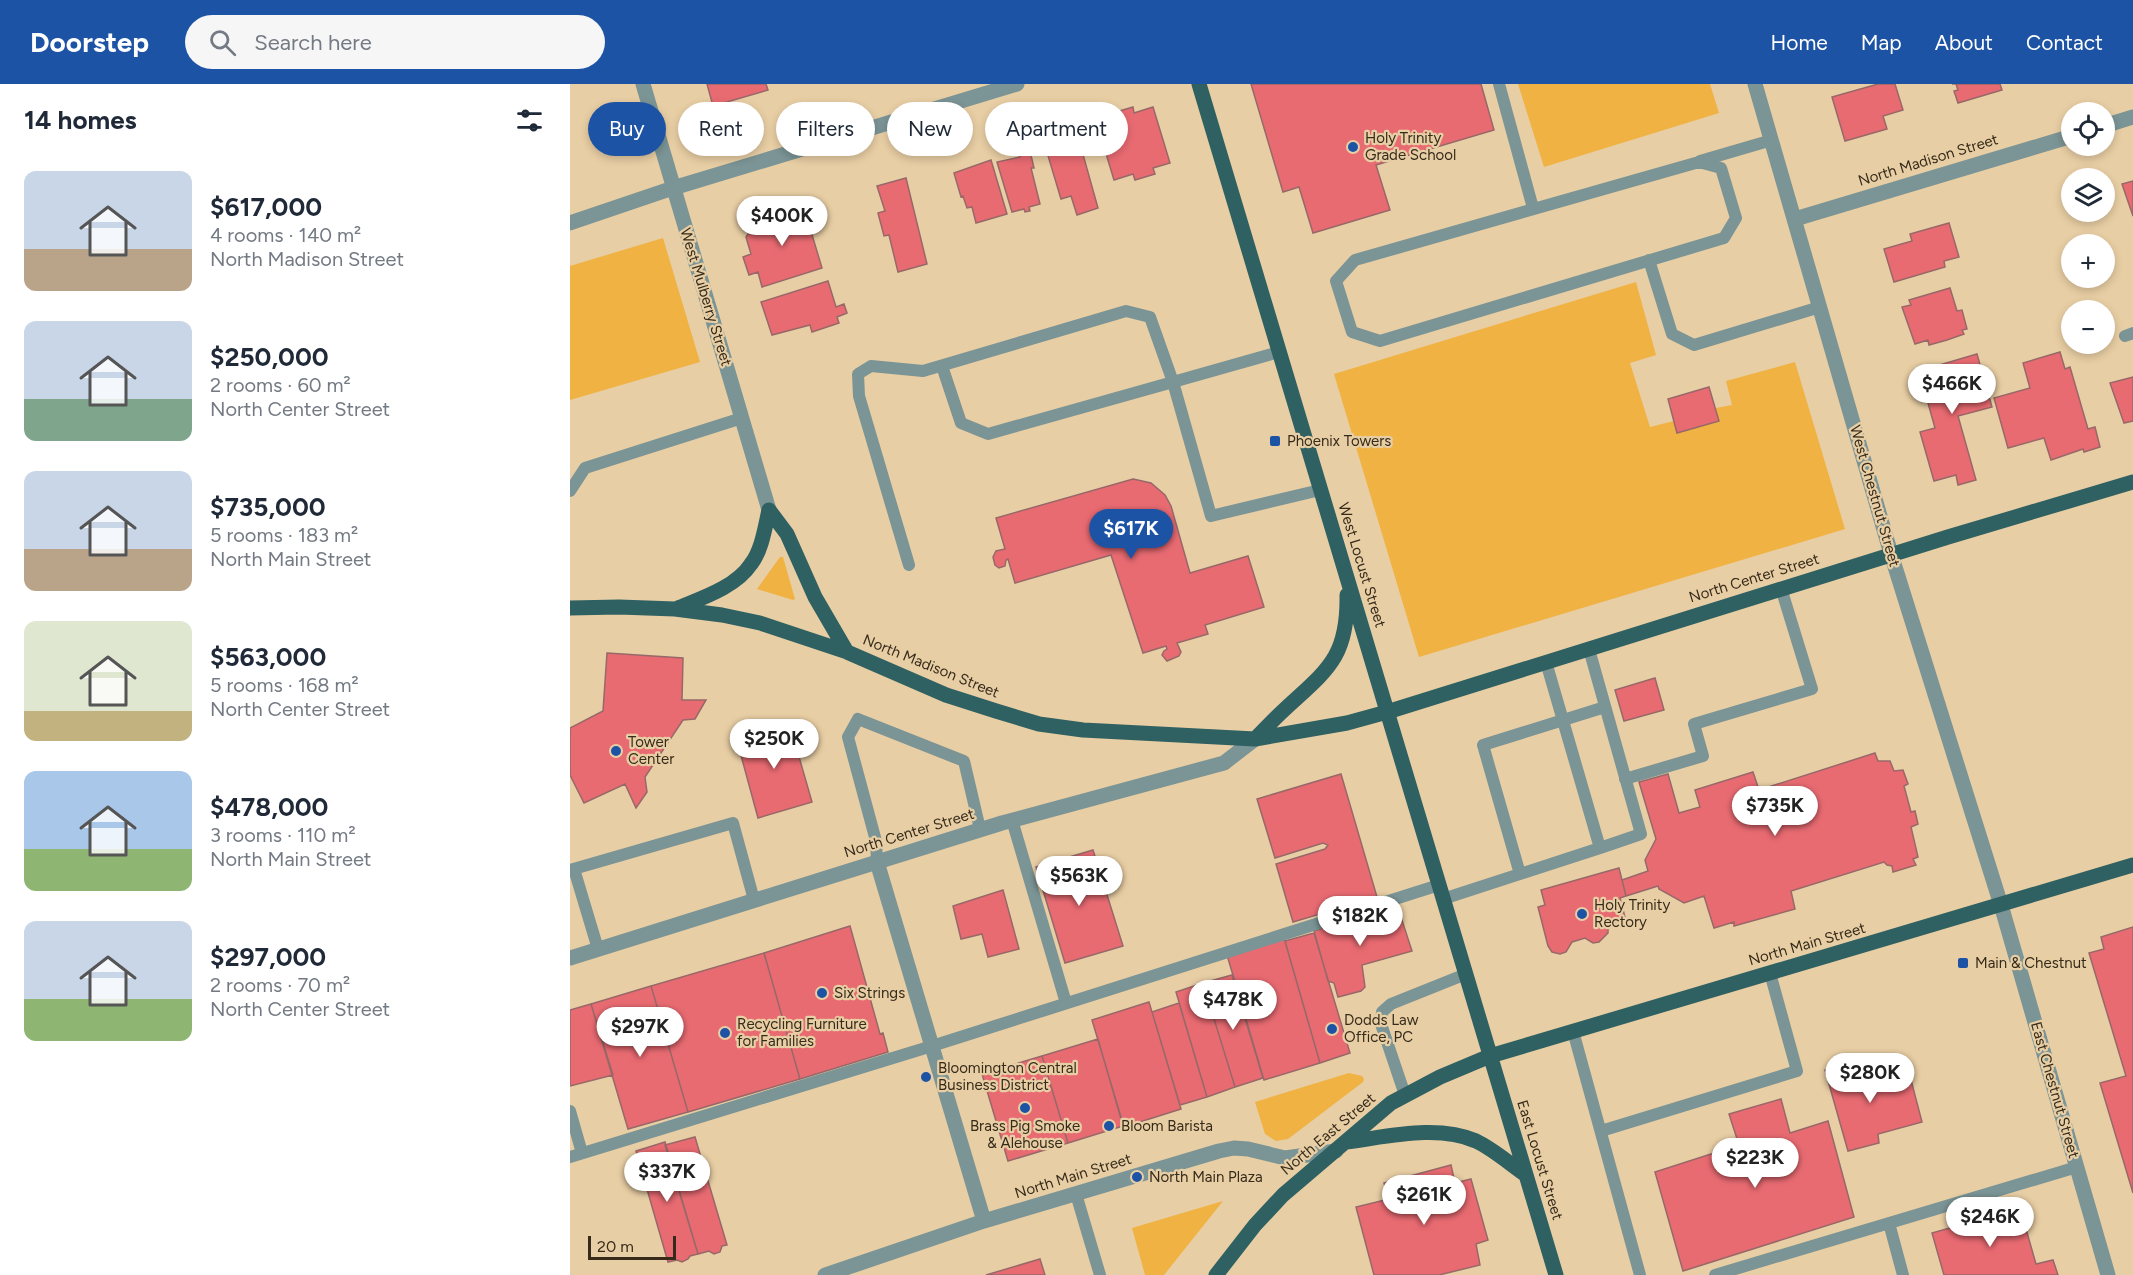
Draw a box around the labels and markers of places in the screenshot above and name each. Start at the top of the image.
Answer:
place label: Holy Trinity Grade School [1365,129,1456,164]
marker: Holy Trinity Grade School [1346,140,1360,154]
pin: $400K [740,196,824,247]
pin: $466K [1910,364,1994,415]
place label: Phoenix Towers [1287,432,1391,450]
marker: Phoenix Towers [1268,434,1282,448]
pin: $617K [1089,509,1173,560]
pin: $250K [732,719,816,770]
place label: Tower Center [628,733,674,768]
marker: Tower Center [609,744,623,758]
pin: $735K [1733,786,1817,837]
pin: $563K [1037,856,1121,907]
pin: $182K [1318,896,1402,947]
place label: Holy Trinity Rectory [1594,896,1671,931]
marker: Holy Trinity Rectory [1575,907,1589,921]
place label: Main & Chestnut [1975,954,2087,972]
marker: Main & Chestnut [1956,956,1970,970]
pin: $478K [1191,980,1275,1031]
place label: Six Strings [834,984,905,1002]
marker: Six Strings [815,986,829,1000]
pin: $297K [598,1007,682,1058]
place label: Dodds Law Office, PC [1344,1011,1419,1046]
place label: Recycling Furniture for Families [737,1015,867,1050]
marker: Dodds Law Office, PC [1325,1022,1339,1036]
marker: Recycling Furniture for Families [718,1026,732,1040]
pin: $280K [1828,1053,1912,1104]
place label: Bloomington Central Business District [938,1059,1077,1094]
marker: Bloomington Central Business District [919,1070,933,1084]
marker: Brass Pig Smoke & Alehouse [1018,1101,1032,1115]
place label: Brass Pig Smoke & Alehouse [970,1117,1080,1152]
place label: Bloom Barista [1121,1117,1213,1135]
marker: Bloom Barista [1102,1119,1116,1133]
pin: $223K [1713,1138,1797,1189]
pin: $337K [625,1152,709,1203]
place label: North Main Plaza [1149,1168,1263,1186]
marker: North Main Plaza [1130,1170,1144,1184]
pin: $261K [1382,1175,1466,1226]
pin: $246K [1948,1197,2032,1248]

